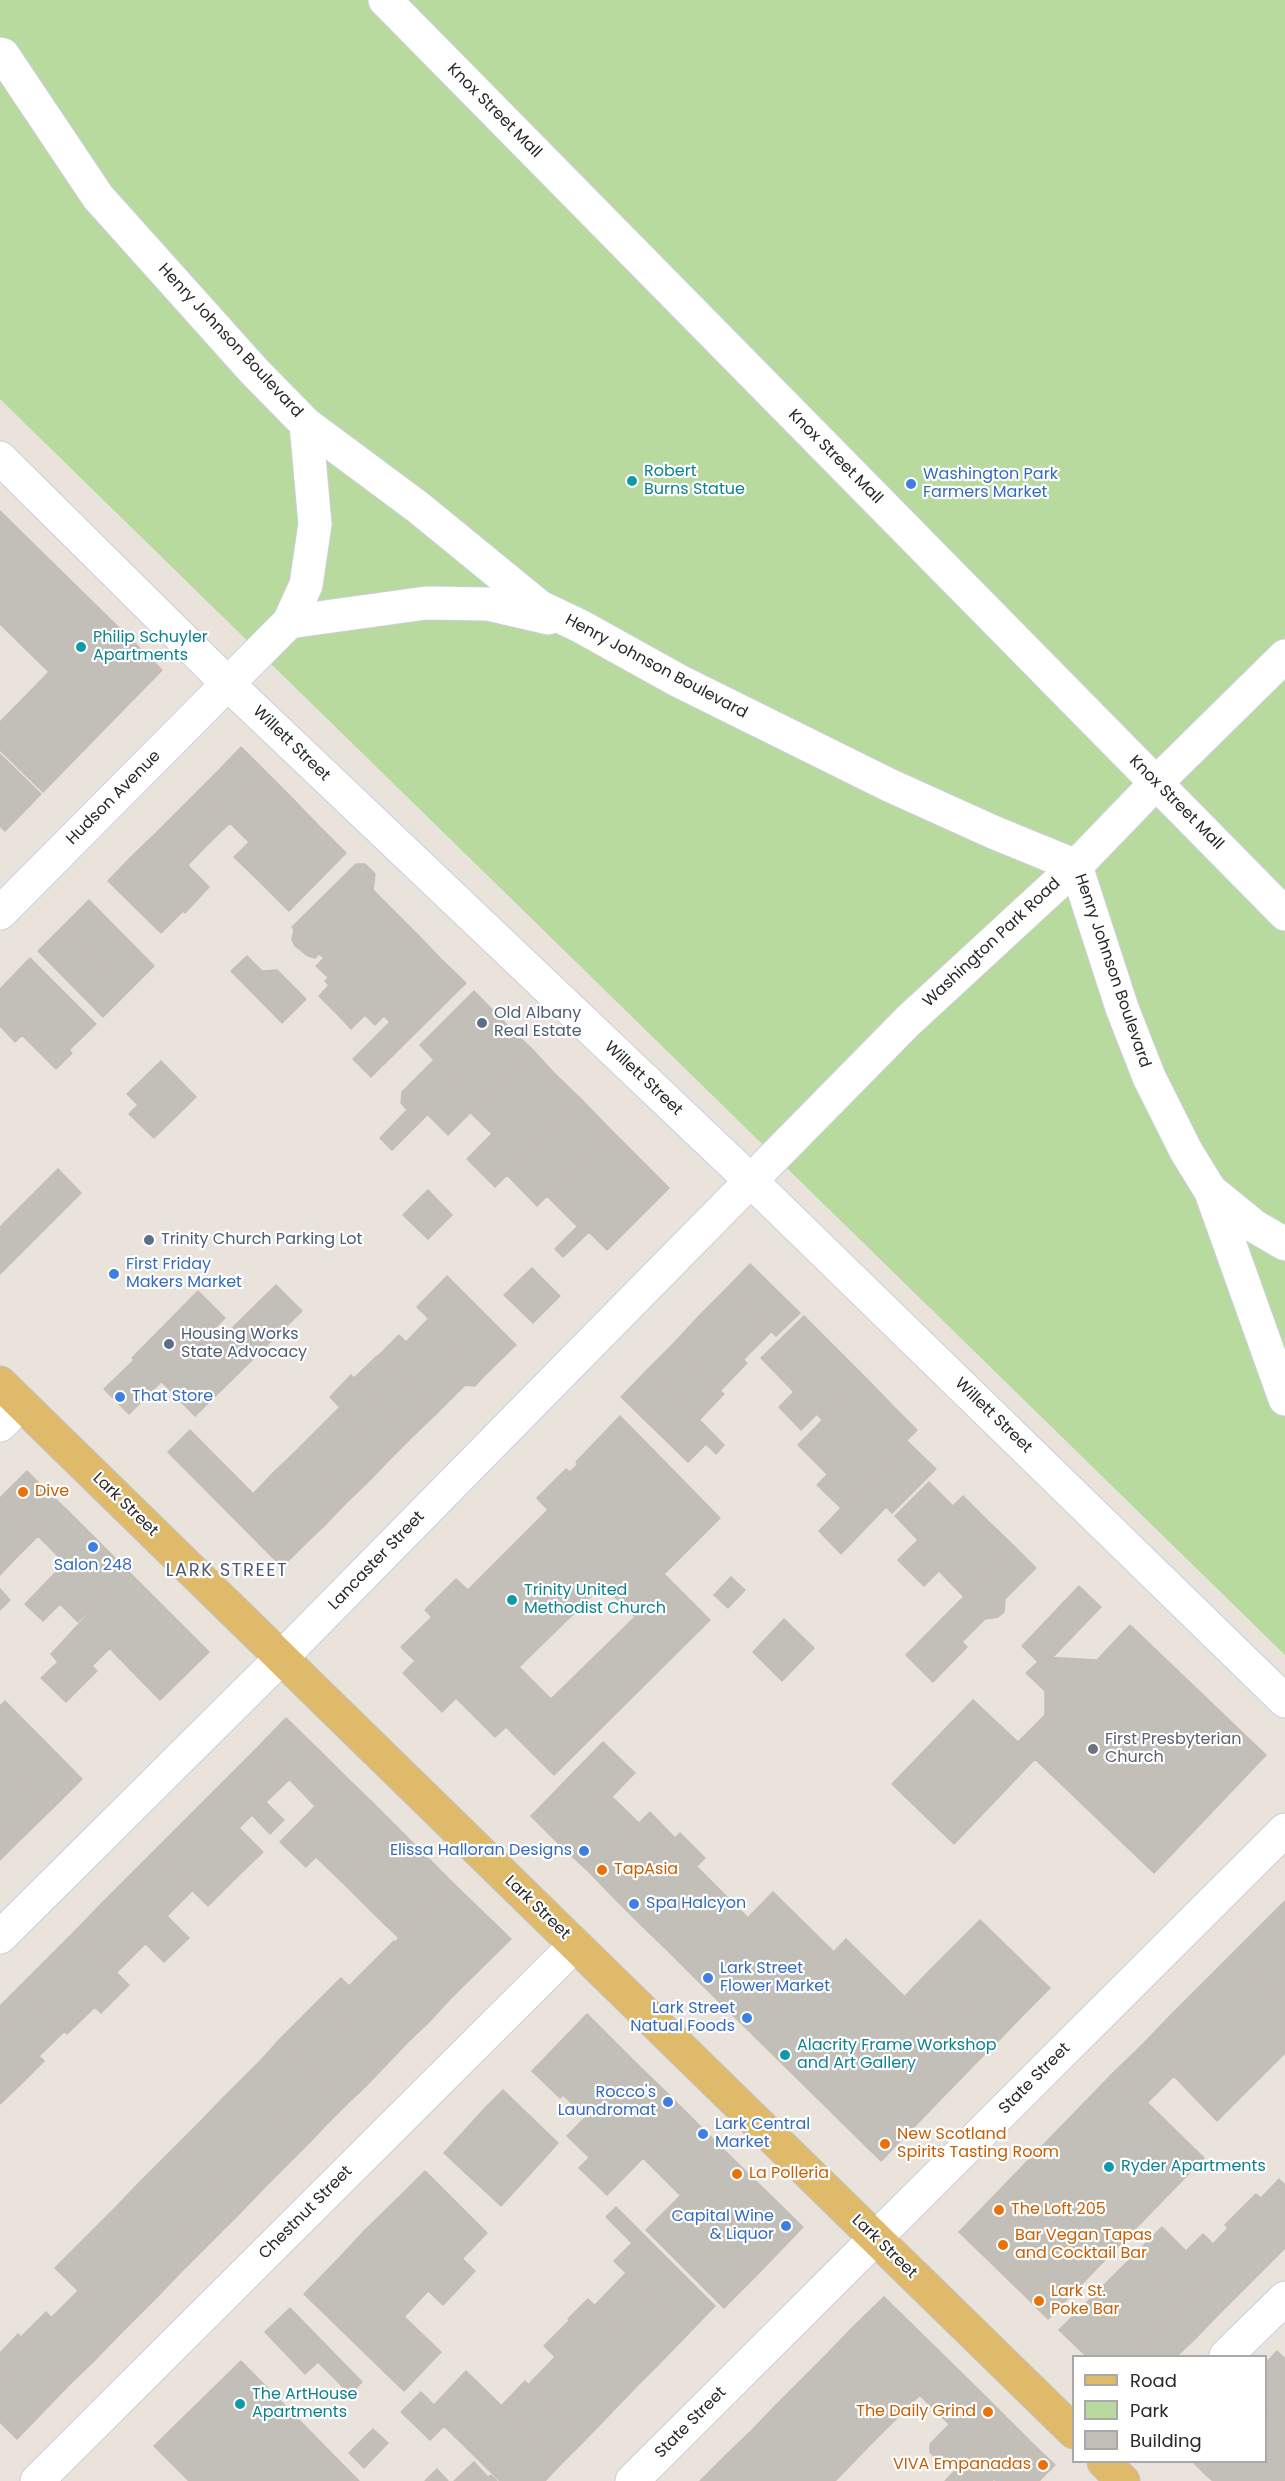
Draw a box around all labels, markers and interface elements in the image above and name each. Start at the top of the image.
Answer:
street label: Knox Street Mall [443,60,545,162]
street label: Henry Johnson Boulevard [154,260,306,422]
street label: Knox Street Mall [784,406,886,508]
place label: Robert Burns Statue [644,462,745,500]
place label: Washington Park Farmers Market [923,465,1058,503]
marker: Robert Burns Statue [625,474,639,488]
marker: Washington Park Farmers Market [904,477,918,491]
street label: Henry Johnson Boulevard [562,611,750,723]
place label: Philip Schuyler Apartments [93,628,208,666]
marker: Philip Schuyler Apartments [74,640,88,654]
street label: Willett Street [248,702,334,786]
street label: Hudson Avenue [63,747,165,849]
street label: Knox Street Mall [1125,752,1227,854]
street label: Henry Johnson Boulevard [1070,872,1154,1070]
street label: Washington Park Road [919,874,1065,1012]
place label: Old Albany Real Estate [494,1004,582,1042]
marker: Old Albany Real Estate [475,1016,489,1030]
street label: Willett Street [600,1038,686,1120]
place label: Trinity Church Parking Lot [161,1230,362,1250]
marker: Trinity Church Parking Lot [142,1233,156,1247]
place label: First Friday Makers Market [126,1255,242,1293]
marker: First Friday Makers Market [107,1267,121,1281]
place label: Housing Works State Advocacy [181,1325,307,1363]
marker: Housing Works State Advocacy [162,1337,176,1351]
street label: Willett Street [950,1374,1036,1458]
place label: That Store [132,1387,213,1407]
marker: That Store [113,1390,127,1404]
street label: Lark Street [88,1469,162,1541]
place label: Dive [35,1482,69,1502]
marker: Dive [16,1485,30,1499]
street label: Lancaster Street [325,1508,429,1614]
marker: Salon 248 [86,1540,100,1554]
place label: Salon 248 [54,1556,132,1576]
district label: LARK STREET [166,1560,288,1582]
place label: Trinity United Methodist Church [524,1581,666,1619]
marker: Trinity United Methodist Church [505,1593,519,1607]
place label: First Presbyterian Church [1105,1730,1241,1768]
marker: First Presbyterian Church [1086,1742,1100,1756]
place label: Elissa Halloran Designs [390,1841,572,1861]
marker: Elissa Halloran Designs [577,1844,591,1858]
place label: TapAsia [614,1860,678,1880]
marker: TapAsia [595,1863,609,1877]
street label: Lark Street [500,1872,574,1944]
place label: Spa Halcyon [646,1894,746,1914]
marker: Spa Halcyon [627,1897,641,1911]
place label: Lark Street Flower Market [720,1959,830,1997]
marker: Lark Street Flower Market [701,1971,715,1985]
place label: Lark Street Natual Foods [630,1999,735,2037]
marker: Lark Street Natual Foods [740,2011,754,2025]
place label: Alacrity Frame Workshop and Art Gallery [797,2036,996,2074]
street label: State Street [995,2039,1075,2119]
marker: Alacrity Frame Workshop and Art Gallery [778,2048,792,2062]
place label: Rocco's Laundromat [558,2083,656,2121]
marker: Rocco's Laundromat [661,2095,675,2109]
place label: Lark Central Market [715,2115,810,2153]
place label: New Scotland Spirits Tasting Room [897,2125,1059,2163]
marker: Lark Central Market [696,2127,710,2141]
marker: New Scotland Spirits Tasting Room [878,2137,892,2151]
place label: Ryder Apartments [1121,2157,1266,2177]
marker: Ryder Apartments [1102,2160,1116,2174]
street label: Chestnut Street [255,2162,357,2264]
place label: La Polleria [749,2164,829,2184]
marker: La Polleria [730,2167,744,2181]
place label: The Loft 205 [1011,2200,1106,2220]
marker: The Loft 205 [992,2203,1006,2217]
place label: Capital Wine & Liquor [672,2207,774,2245]
street label: Lark Street [847,2211,921,2283]
marker: Capital Wine & Liquor [779,2219,793,2233]
place label: Bar Vegan Tapas and Cocktail Bar [1015,2226,1152,2264]
marker: Bar Vegan Tapas and Cocktail Bar [996,2238,1010,2252]
place label: Lark St. Poke Bar [1051,2282,1120,2320]
marker: Lark St. Poke Bar [1032,2294,1046,2308]
legend [1072,2355,1267,2463]
text: Road [1130,2368,1177,2393]
street label: State Street [651,2383,731,2463]
place label: The ArtHouse Apartments [252,2385,357,2423]
marker: The ArtHouse Apartments [233,2397,247,2411]
text: Park [1130,2398,1169,2423]
place label: The Daily Grind [856,2402,976,2422]
marker: The Daily Grind [981,2405,995,2419]
text: Building [1130,2428,1202,2453]
place label: VIVA Empanadas [893,2455,1031,2475]
marker: VIVA Empanadas [1036,2458,1050,2472]

